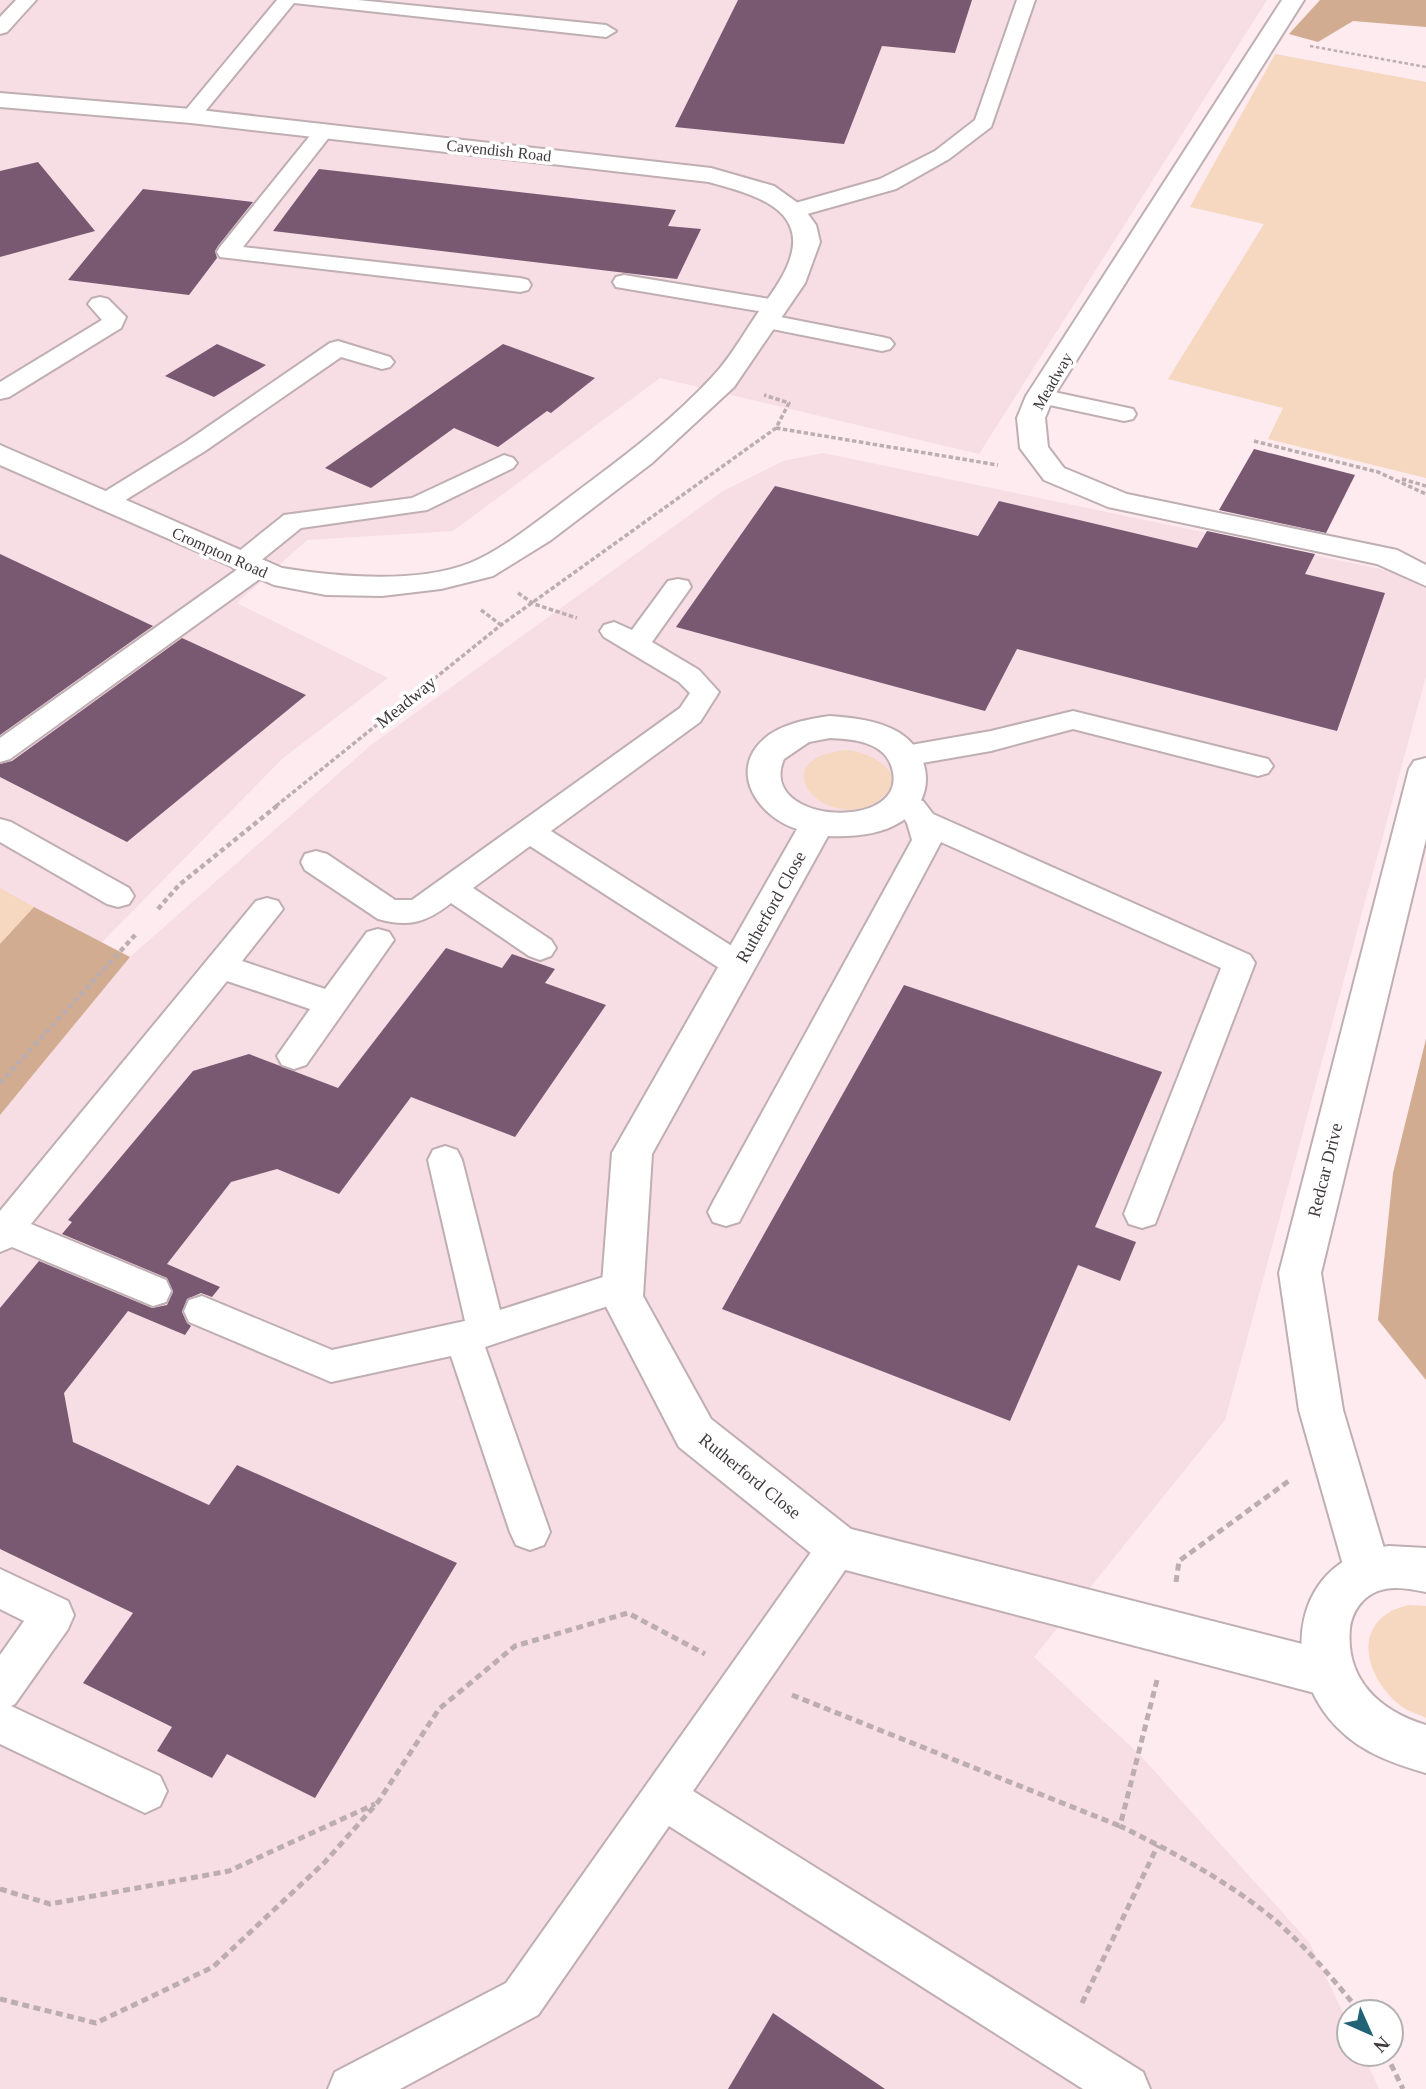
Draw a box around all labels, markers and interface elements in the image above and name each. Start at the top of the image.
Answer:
street label: Cavendish Road [446,137,552,164]
street label: Meadway [1029,350,1076,413]
street label: Crompton Road [169,524,270,582]
street label: Meadway [372,672,440,732]
street label: Rutherford Close [732,848,810,966]
street label: Redcar Drive [1304,1121,1346,1219]
street label: Rutherford Close [695,1429,805,1523]
north arrow [1335,1998,1405,2068]
text: N [1369,2032,1394,2057]

